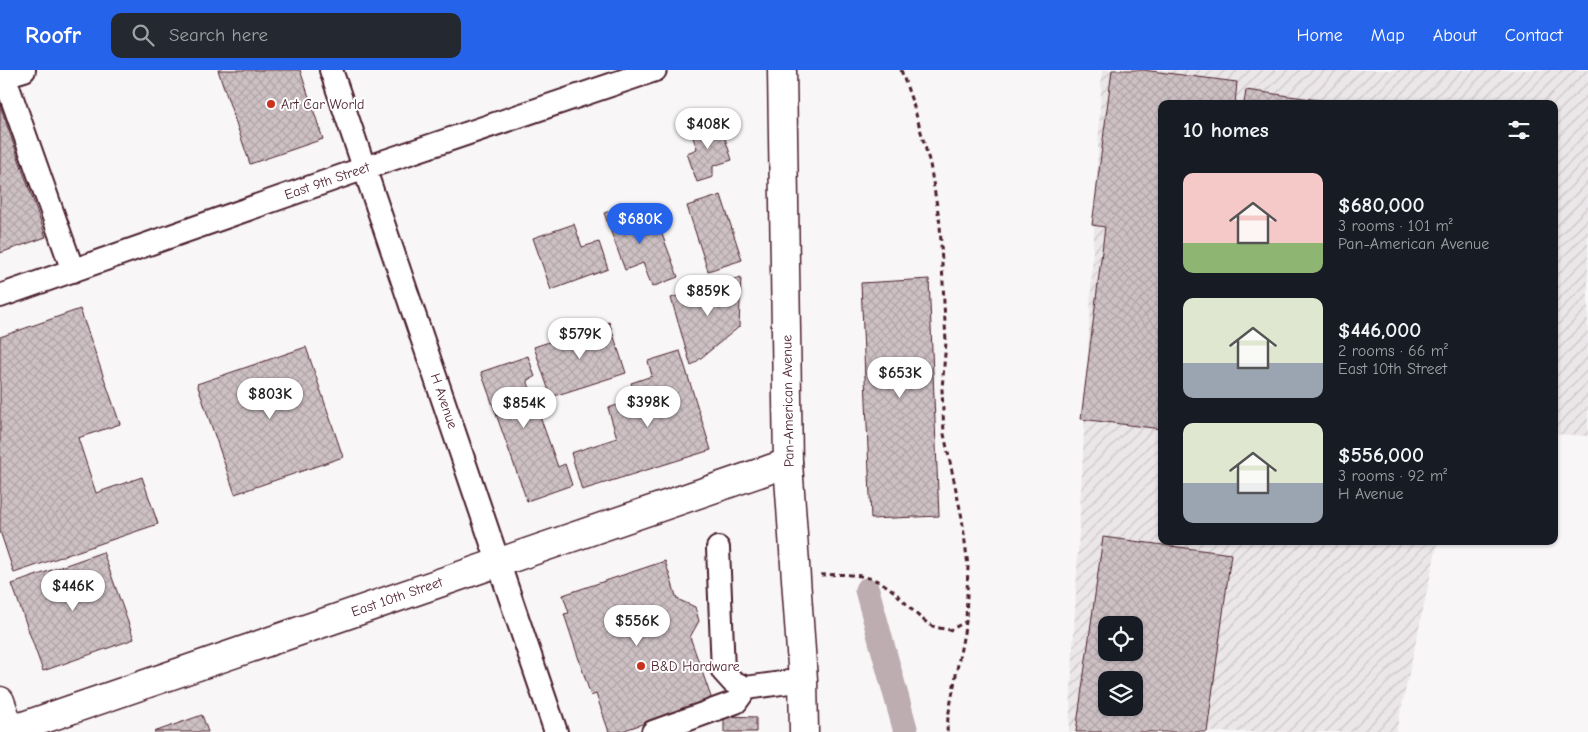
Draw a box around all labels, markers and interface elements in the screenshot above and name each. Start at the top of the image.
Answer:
search box [111,13,461,58]
text: Roofr [25,21,81,49]
icon: search [129,21,157,49]
text: Search here [169,24,268,46]
text: Home [1296,25,1343,46]
text: Map [1371,25,1405,46]
text: About [1433,25,1477,46]
text: Contact [1505,25,1563,46]
place label: Art Car World [281,96,364,113]
marker: Art Car World [265,98,277,110]
pin: $408K [673,108,743,150]
text: $408K [686,115,730,133]
icon: filters [1505,116,1533,144]
text: 10 homes [1183,118,1269,142]
street label: East 9th Street [282,158,373,203]
icon: home [1223,193,1283,253]
text: $680,000 [1338,193,1424,217]
pin: $680K [605,202,675,245]
text: $680K [618,210,662,228]
text: 3 rooms · 101 m² [1338,217,1453,235]
text: Pan-American Avenue [1338,235,1489,253]
pin: $859K [673,274,743,317]
text: $859K [686,282,730,300]
pin: $579K [545,318,615,360]
icon: home [1223,318,1283,378]
text: $446,000 [1338,318,1421,342]
text: $579K [559,325,601,343]
street label: Pan-American Avenue [778,335,798,467]
text: 2 rooms · 66 m² [1338,342,1448,360]
pin: $653K [865,356,935,399]
text: East 10th Street [1338,360,1447,378]
text: $653K [878,364,922,382]
street label: H Avenue [427,371,461,431]
pin: $803K [235,378,305,420]
text: $803K [248,385,292,403]
pin: $854K [489,386,559,429]
pin: $398K [613,386,683,428]
text: $398K [626,393,670,411]
text: $854K [503,394,545,412]
icon: home [1223,443,1283,503]
text: $556,000 [1338,443,1424,467]
text: 3 rooms · 92 m² [1338,467,1447,485]
text: H Avenue [1338,485,1404,503]
pin: $446K [38,570,108,612]
street label: East 10th Street [349,573,446,621]
text: $446K [52,577,94,595]
pin: $556K [602,604,672,647]
text: $556K [615,612,659,630]
map controls [1098,616,1143,716]
button: locate [1098,616,1143,661]
place label: B&D Hardware [651,658,740,675]
marker: B&D Hardware [635,660,647,672]
button: layers [1098,671,1143,716]

